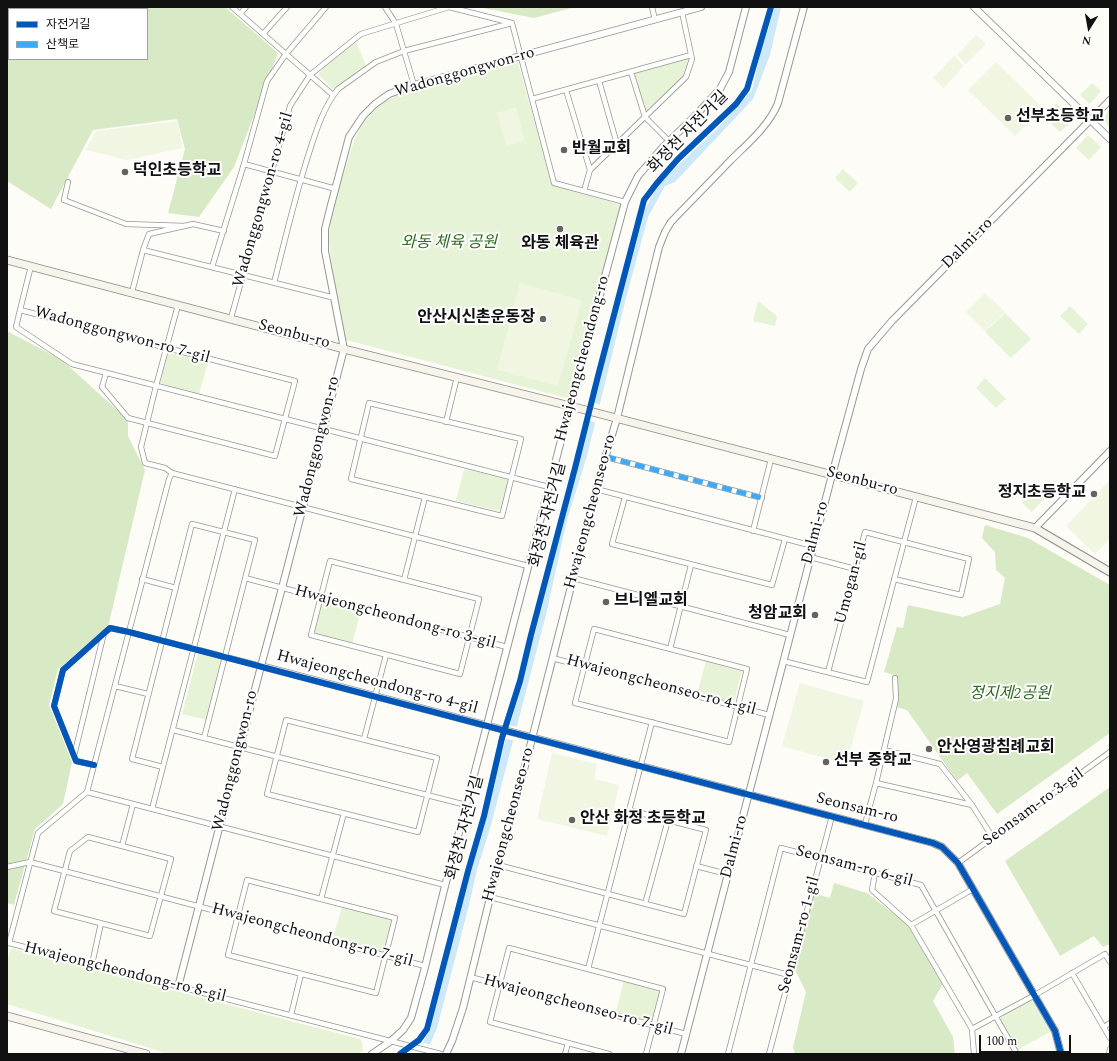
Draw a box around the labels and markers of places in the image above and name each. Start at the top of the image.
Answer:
place label: 선부초등학교 [1016,108,1104,128]
marker: 선부초등학교 [1003,113,1013,123]
place label: 반월교회 [572,140,631,160]
marker: 반월교회 [559,145,569,155]
place label: 덕인초등학교 [133,162,221,182]
marker: 덕인초등학교 [120,167,130,177]
marker: 와동 체육관 [555,224,565,234]
place label: 와동 체육관 [521,235,599,255]
place label: 안산시신촌운동장 [417,309,535,329]
marker: 안산시신촌운동장 [538,314,548,324]
place label: 정지초등학교 [998,484,1086,504]
marker: 정지초등학교 [1089,489,1099,499]
place label: 브니엘교회 [614,592,688,612]
marker: 브니엘교회 [601,597,611,607]
place label: 청암교회 [748,605,807,625]
marker: 청암교회 [810,610,820,620]
place label: 안산영광침례교회 [937,739,1055,759]
marker: 안산영광침례교회 [924,744,934,754]
place label: 선부 중학교 [834,752,912,772]
marker: 선부 중학교 [821,757,831,767]
place label: 안산 화정 초등학교 [580,810,706,830]
marker: 안산 화정 초등학교 [567,815,577,825]

